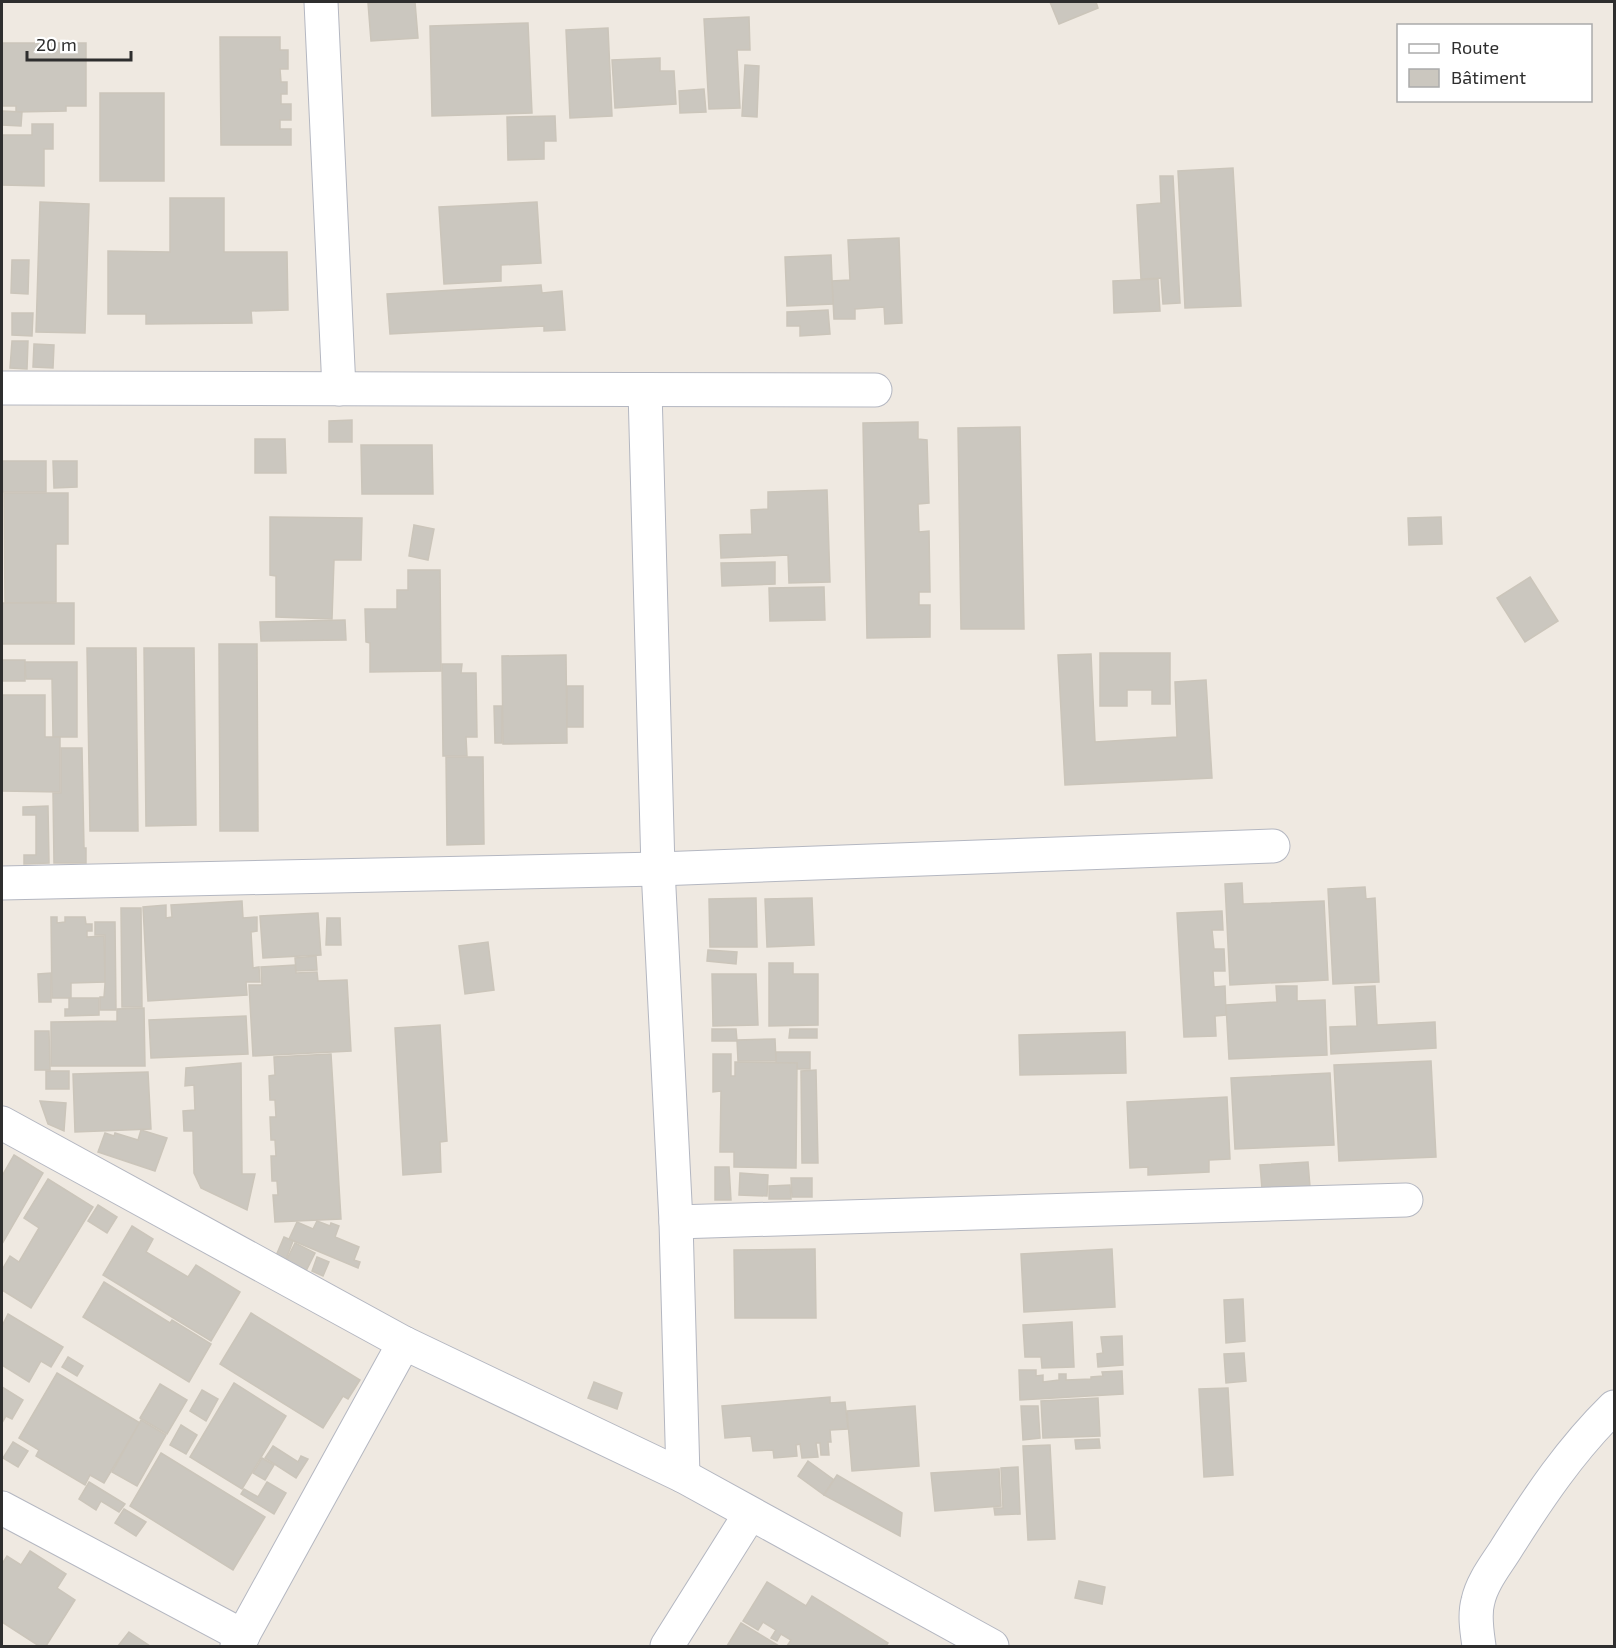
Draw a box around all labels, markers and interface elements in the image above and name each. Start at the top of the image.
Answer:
scale bar [27,24,130,62]
legend [1397,24,1592,102]
text: 20 m [36,33,77,55]
text: Route [1451,36,1499,58]
text: Bâtiment [1451,66,1526,88]

